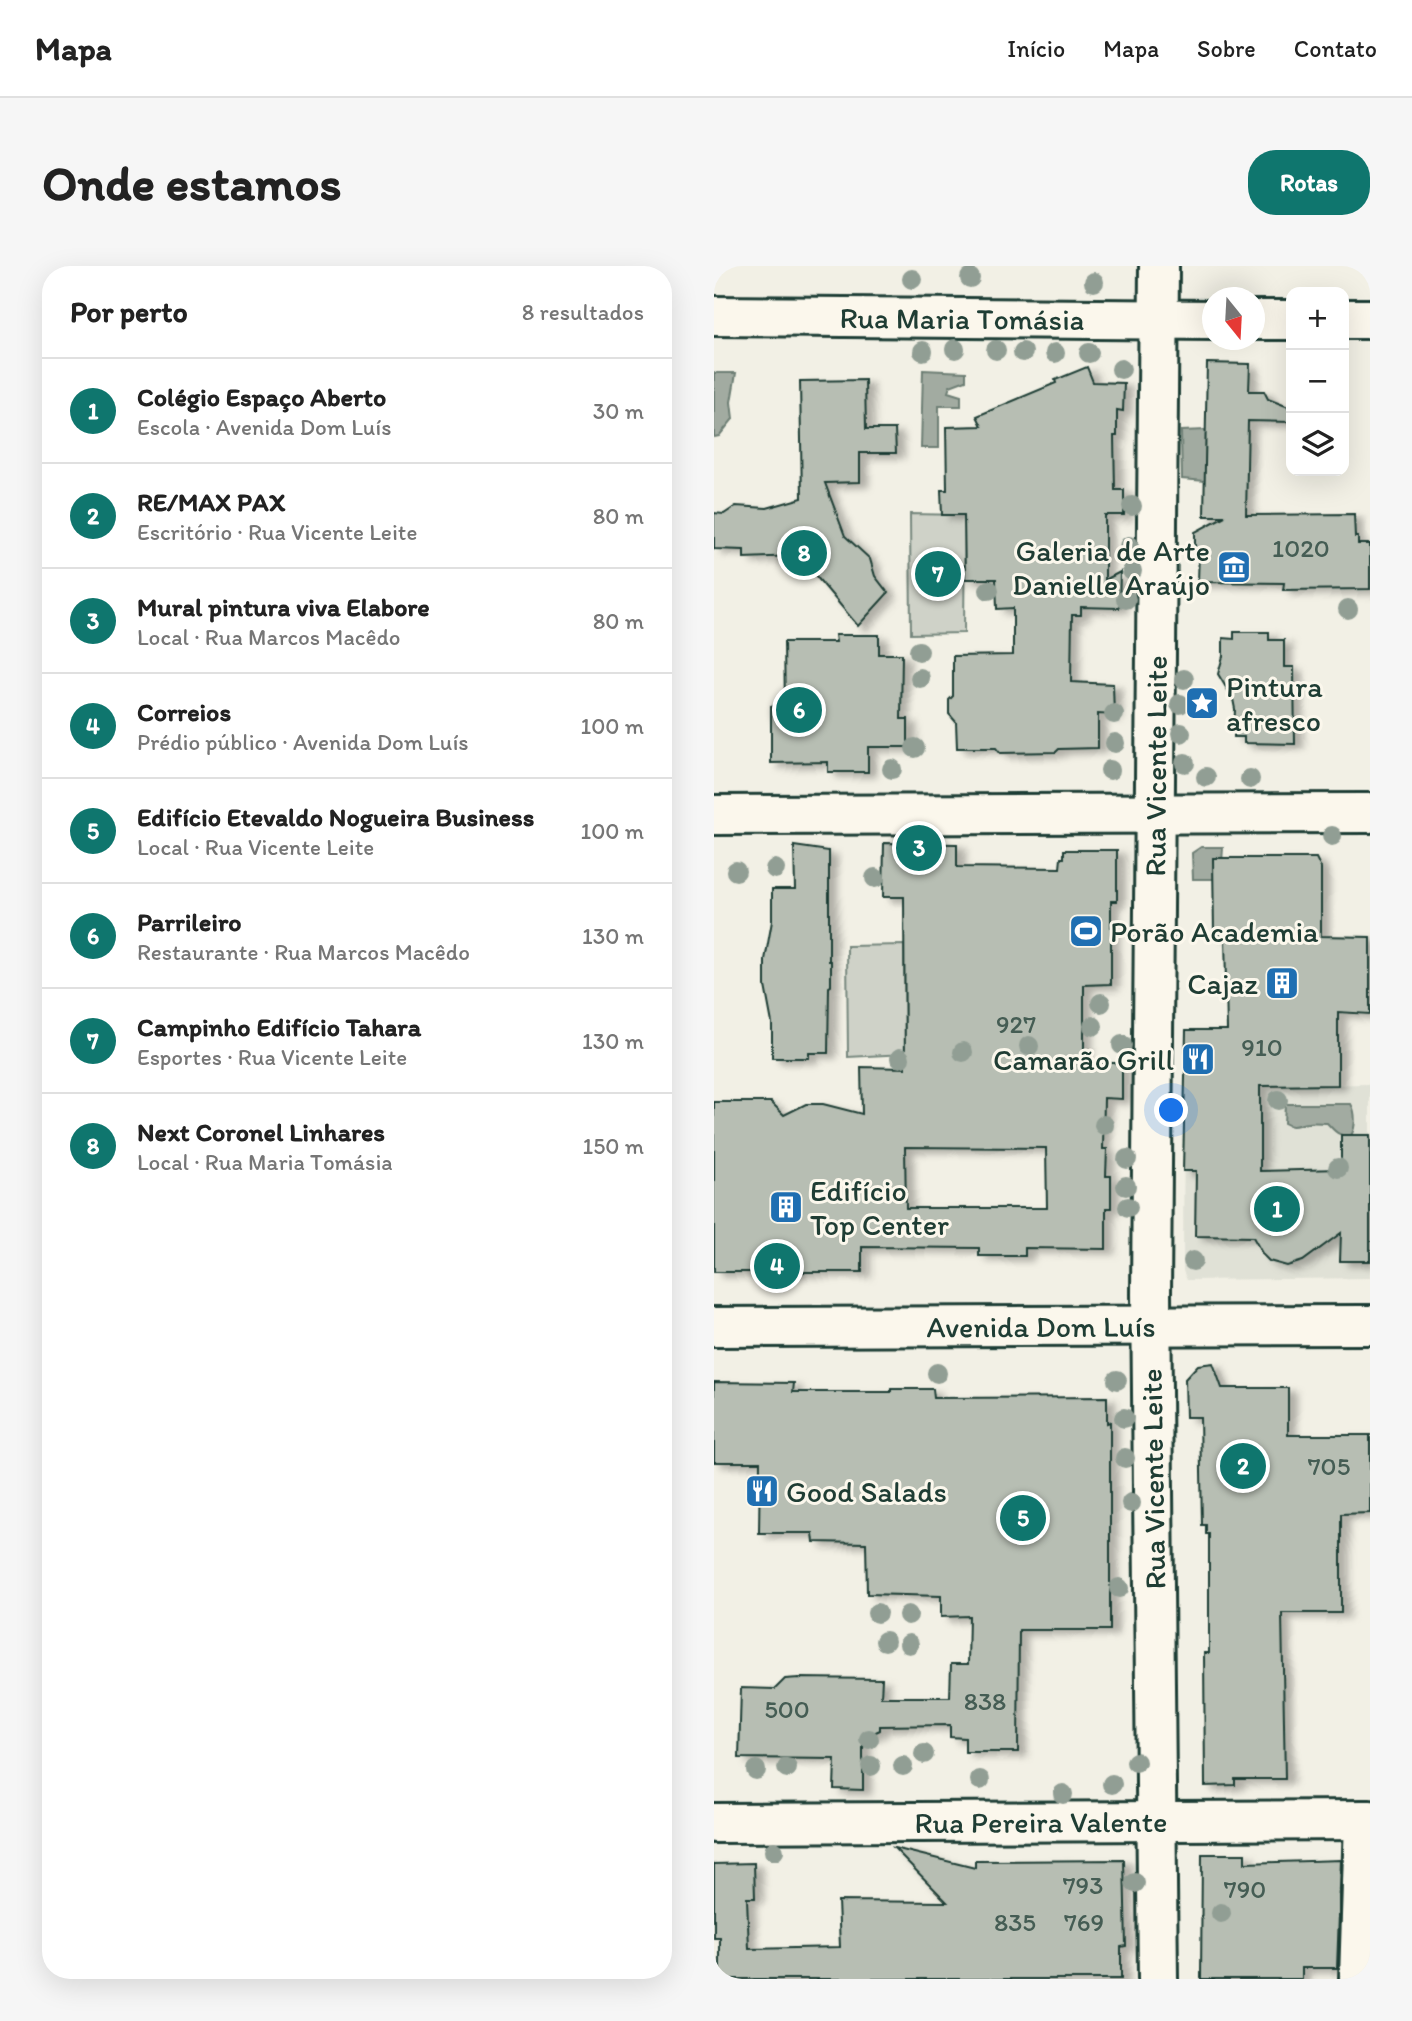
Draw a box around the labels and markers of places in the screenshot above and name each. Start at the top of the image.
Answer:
pin: 8 [781,527,827,579]
place label: Galeria de Arte Danielle Araújo [1012,532,1210,603]
pin: 7 [915,548,961,600]
museum icon: Galeria de Arte Danielle Araújo [1215,548,1253,586]
place label: Pintura afresco [1226,668,1323,739]
pin: 6 [776,684,822,736]
place icon: Pintura afresco [1183,684,1221,722]
pin: 3 [896,822,942,874]
sports icon: Porão Academia [1067,912,1105,950]
place label: Porão Academia [1110,913,1319,950]
building icon: Cajaz [1263,964,1301,1002]
place label: Cajaz [1187,965,1258,1002]
restaurant icon: Camarão Grill [1179,1040,1217,1078]
place label: Camarão Grill [993,1041,1174,1078]
place label: Edifício Top Center [810,1172,949,1243]
pin: 1 [1254,1183,1300,1235]
building icon: Edifício Top Center [767,1188,805,1226]
pin: 4 [754,1240,800,1292]
pin: 2 [1220,1440,1266,1492]
restaurant icon: Good Salads [743,1472,781,1510]
place label: Good Salads [786,1473,947,1510]
pin: 5 [1000,1492,1046,1544]

